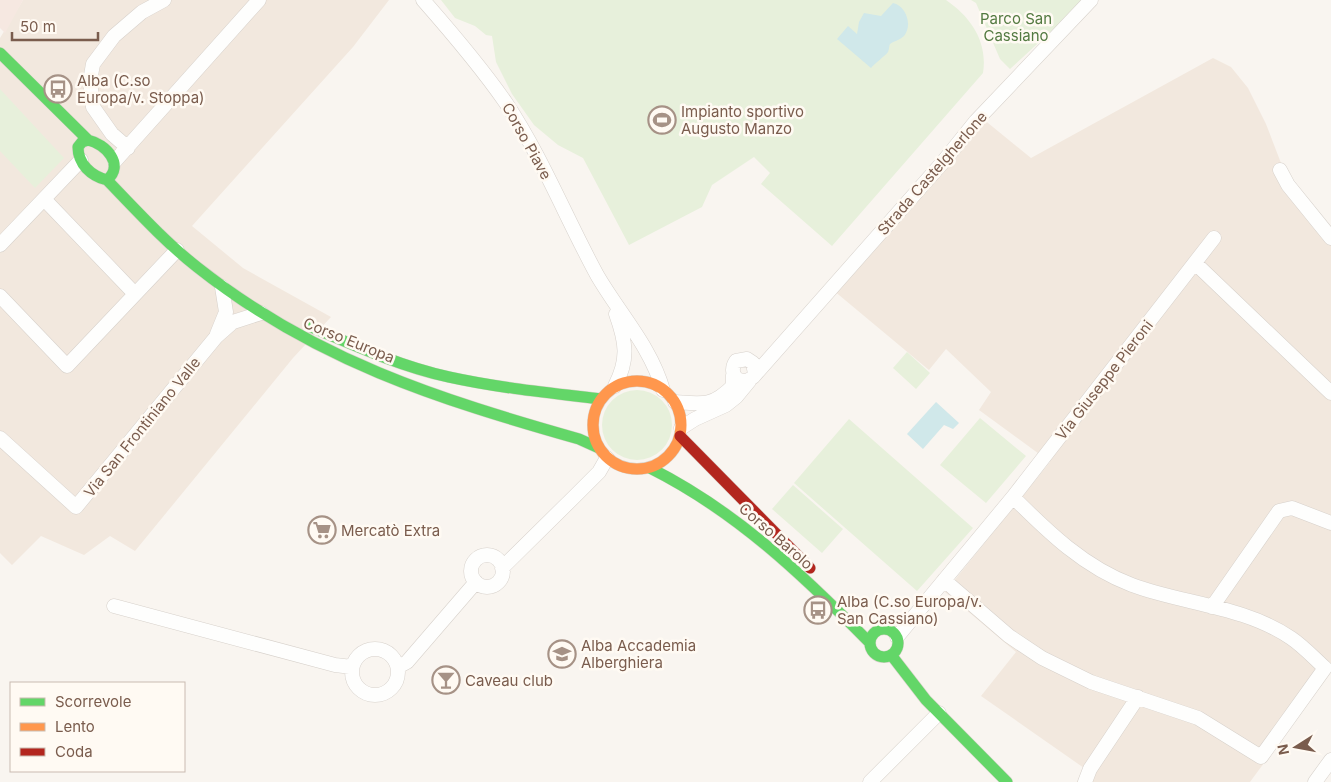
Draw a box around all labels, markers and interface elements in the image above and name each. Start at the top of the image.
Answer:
park label: Parco San Cassiano [980,9,1052,45]
scale bar [12,10,99,42]
text: 50 m [20,17,56,36]
place label: Alba (C.so Europa/v. Stoppa) [77,71,205,107]
bus stop icon: Alba (C.so Europa/v. Stoppa) [43,74,73,104]
street label: Corso Piave [498,99,556,183]
place label: Impianto sportivo Augusto Manzo [681,102,804,138]
sports icon: Impianto sportivo Augusto Manzo [647,105,677,135]
street label: Strada Castelgherlone [873,107,991,239]
street label: Corso Europa [301,313,397,367]
street label: Via Giuseppe Pieroni [1051,316,1157,444]
street label: Via San Frontiniano Valle [80,353,204,501]
street label: Corso Barolo [735,499,817,573]
supermarket icon: Mercatò Extra [307,515,337,545]
place label: Mercatò Extra [341,521,440,540]
place label: Alba (C.so Europa/v. San Cassiano) [837,592,982,628]
bus stop icon: Alba (C.so Europa/v. San Cassiano) [803,595,833,625]
place label: Alba Accademia Alberghiera [581,636,696,672]
school or university icon: Alba Accademia Alberghiera [547,639,577,669]
bar icon: Caveau club [431,665,461,695]
place label: Caveau club [465,671,553,690]
legend [10,682,185,772]
text: Scorrevole [55,692,131,711]
text: Lento [55,717,95,736]
north arrow [1271,722,1321,772]
text: Coda [55,742,93,761]
text: N [1273,743,1292,756]

